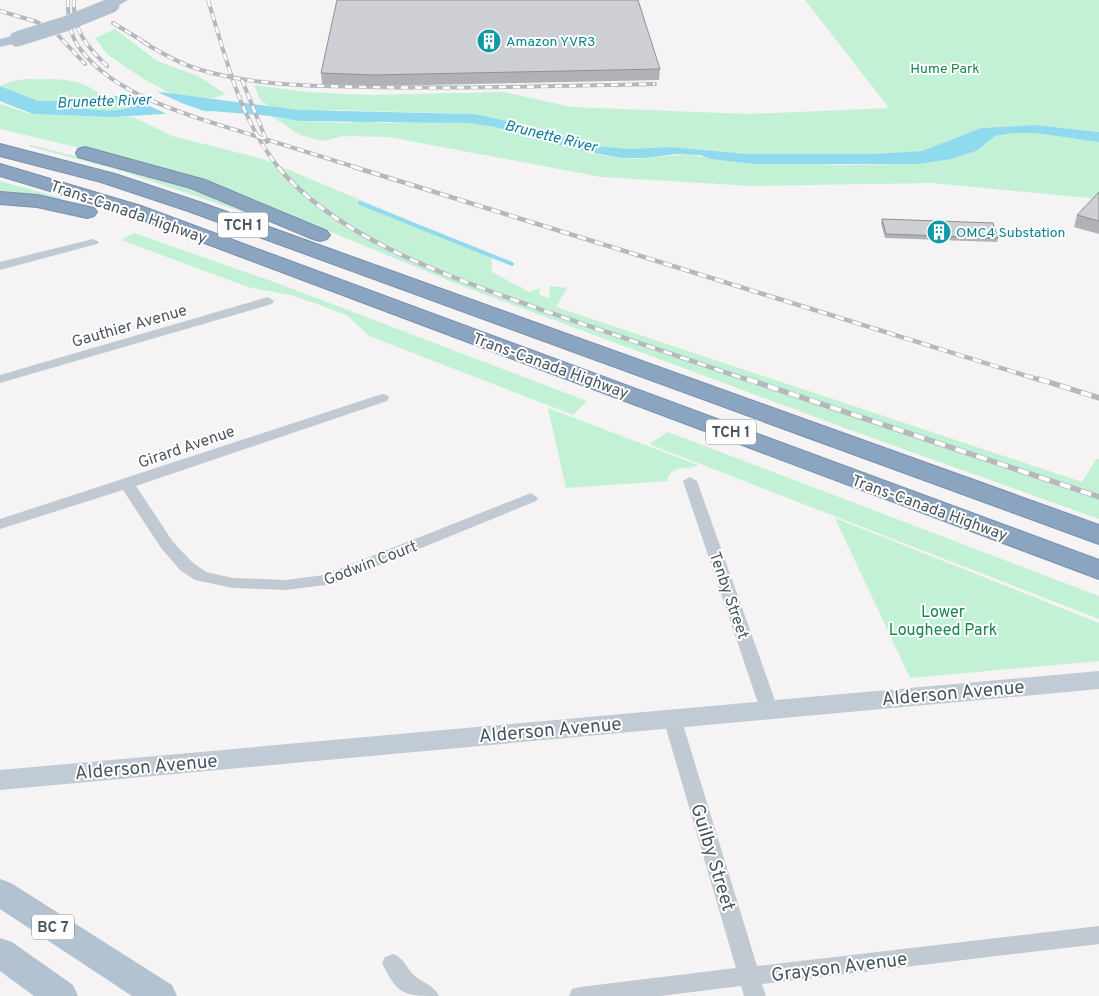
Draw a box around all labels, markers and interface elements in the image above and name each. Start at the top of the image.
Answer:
building icon: Amazon YVR3 [476,28,502,54]
place label: Amazon YVR3 [506,34,595,51]
park label: Hume Park [910,61,980,78]
water label: Brunette River [57,91,153,114]
water label: Brunette River [503,117,600,158]
street label: Trans-Canada Highway [47,177,209,249]
road number: TCH 1 [218,212,268,238]
building icon: OMC4 Substation [926,219,952,245]
place label: OMC4 Substation [956,225,1065,242]
street label: Gauthier Avenue [70,301,189,353]
street label: Trans-Canada Highway [470,329,631,404]
road number: TCH 1 [706,420,756,444]
street label: Girard Avenue [136,422,238,474]
street label: Trans-Canada Highway [849,471,1010,546]
street label: Godwin Court [321,537,420,591]
street label: Tenby Street [704,549,752,642]
park label: Lower Lougheed Park [889,603,997,641]
street label: Alderson Avenue [881,676,1026,712]
street label: Alderson Avenue [478,713,623,749]
street label: Alderson Avenue [74,750,219,786]
street label: Guilby Street [684,801,740,914]
road number: BC 7 [32,914,74,940]
street label: Grayson Avenue [770,948,909,988]

